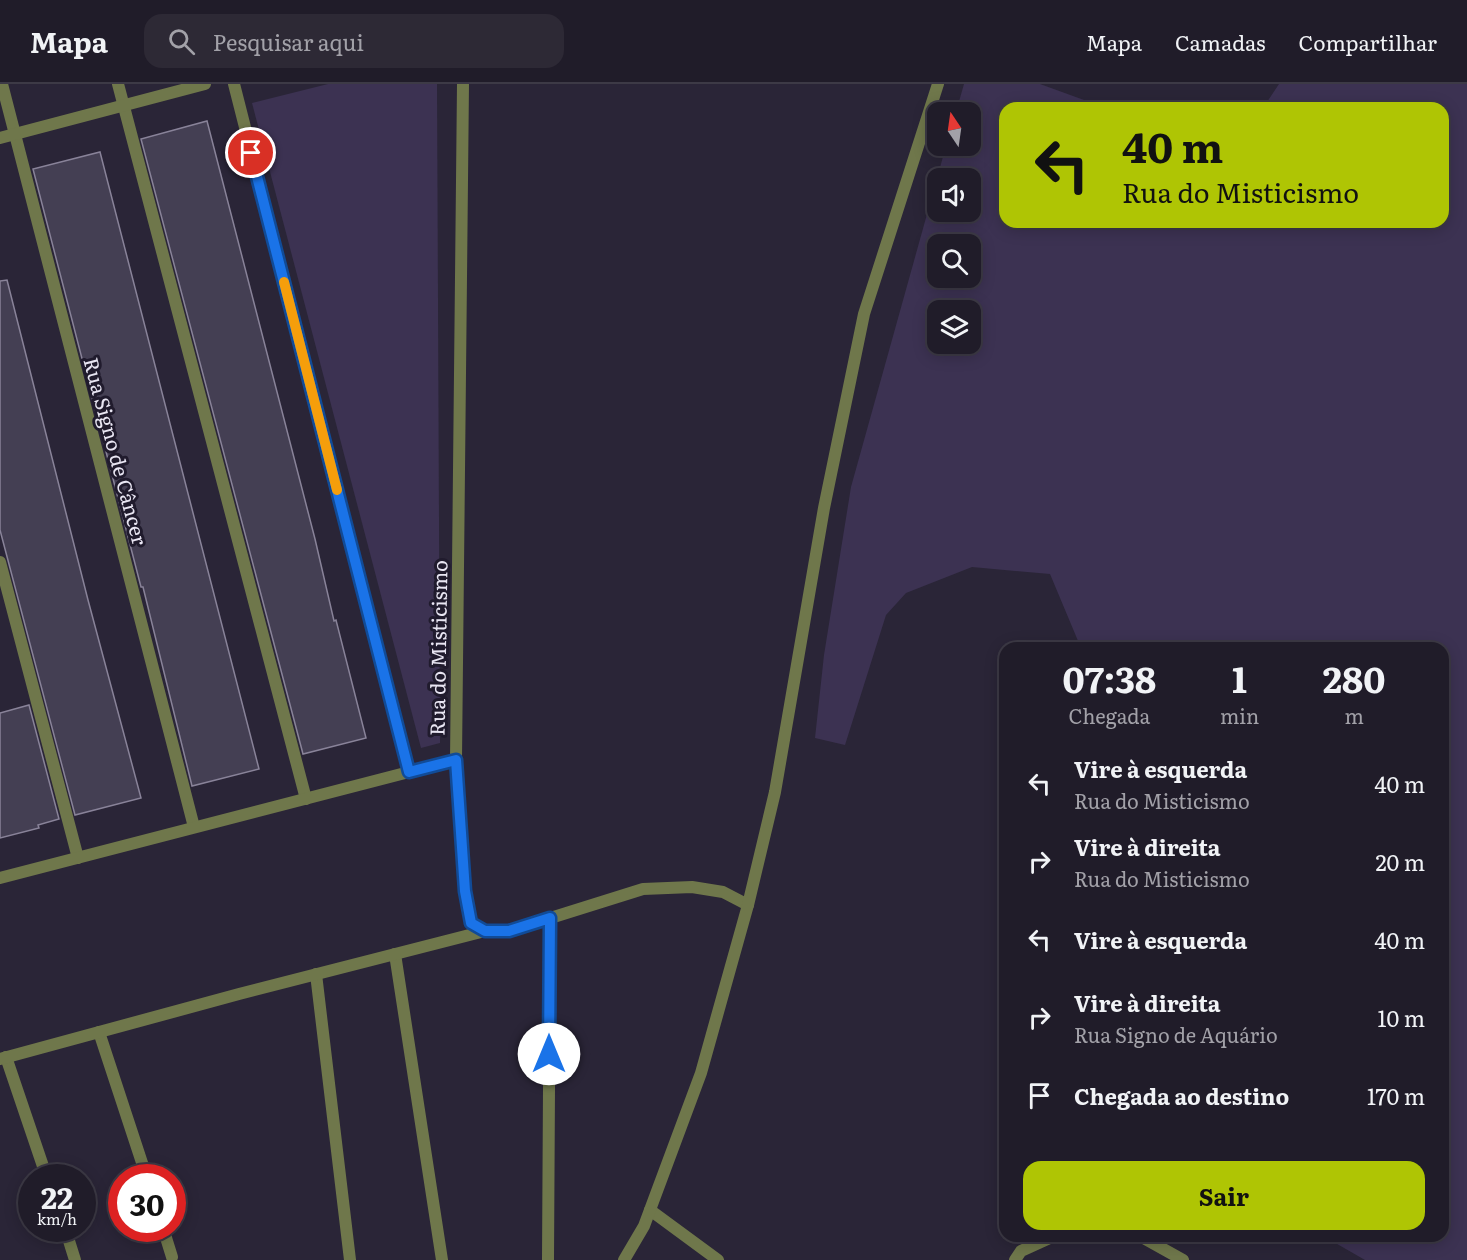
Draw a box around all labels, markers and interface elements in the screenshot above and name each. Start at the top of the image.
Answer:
search box [144,14,564,68]
text: Mapa [30,20,108,62]
icon: search [165,25,198,58]
text: Pesquisar aqui [213,25,364,58]
text: Mapa [1086,26,1142,57]
text: Camadas [1175,26,1266,57]
text: Compartilhar [1299,26,1437,57]
north arrow [927,102,981,156]
map controls [927,102,981,354]
text: 40 m [1122,114,1223,176]
icon: left [1023,126,1101,204]
pin [225,127,276,178]
icon: arrive [234,136,267,169]
button: sound [927,168,981,222]
text: Rua do Misticismo [1122,171,1359,211]
button: search [927,234,981,288]
button: layers [927,300,981,354]
street label: Rua Signo de Câncer [78,354,157,549]
street label: Rua do Misticismo [420,560,454,736]
text: 07:38 [1063,651,1156,704]
text: 1 [1232,651,1247,704]
text: 280 [1323,651,1385,704]
text: Chegada [1068,700,1150,730]
text: min [1220,700,1259,730]
text: m [1344,700,1364,730]
text: Vire à esquerda [1074,752,1247,785]
icon: left [1023,767,1056,800]
text: 40 m [1374,767,1425,800]
text: Rua do Misticismo [1074,785,1250,815]
text: Vire à direita [1074,830,1221,863]
icon: right [1023,845,1056,878]
text: 20 m [1375,845,1425,878]
text: Rua do Misticismo [1074,863,1250,893]
icon: left [1023,923,1056,956]
text: Vire à esquerda [1074,923,1247,956]
text: 40 m [1374,923,1425,956]
text: Vire à direita [1074,986,1221,1019]
icon: right [1023,1001,1056,1034]
text: 10 m [1378,1001,1425,1034]
text: Rua Signo de Aquário [1074,1019,1278,1049]
position arrow [517,1022,581,1086]
icon: arrive [1023,1079,1056,1112]
text: Chegada ao destino [1074,1079,1289,1112]
text: 170 m [1367,1079,1425,1112]
button: Sair [1023,1161,1425,1230]
speed limit sign: 30 [108,1164,186,1242]
text: 22 [41,1174,73,1218]
text: km/h [37,1207,77,1230]

